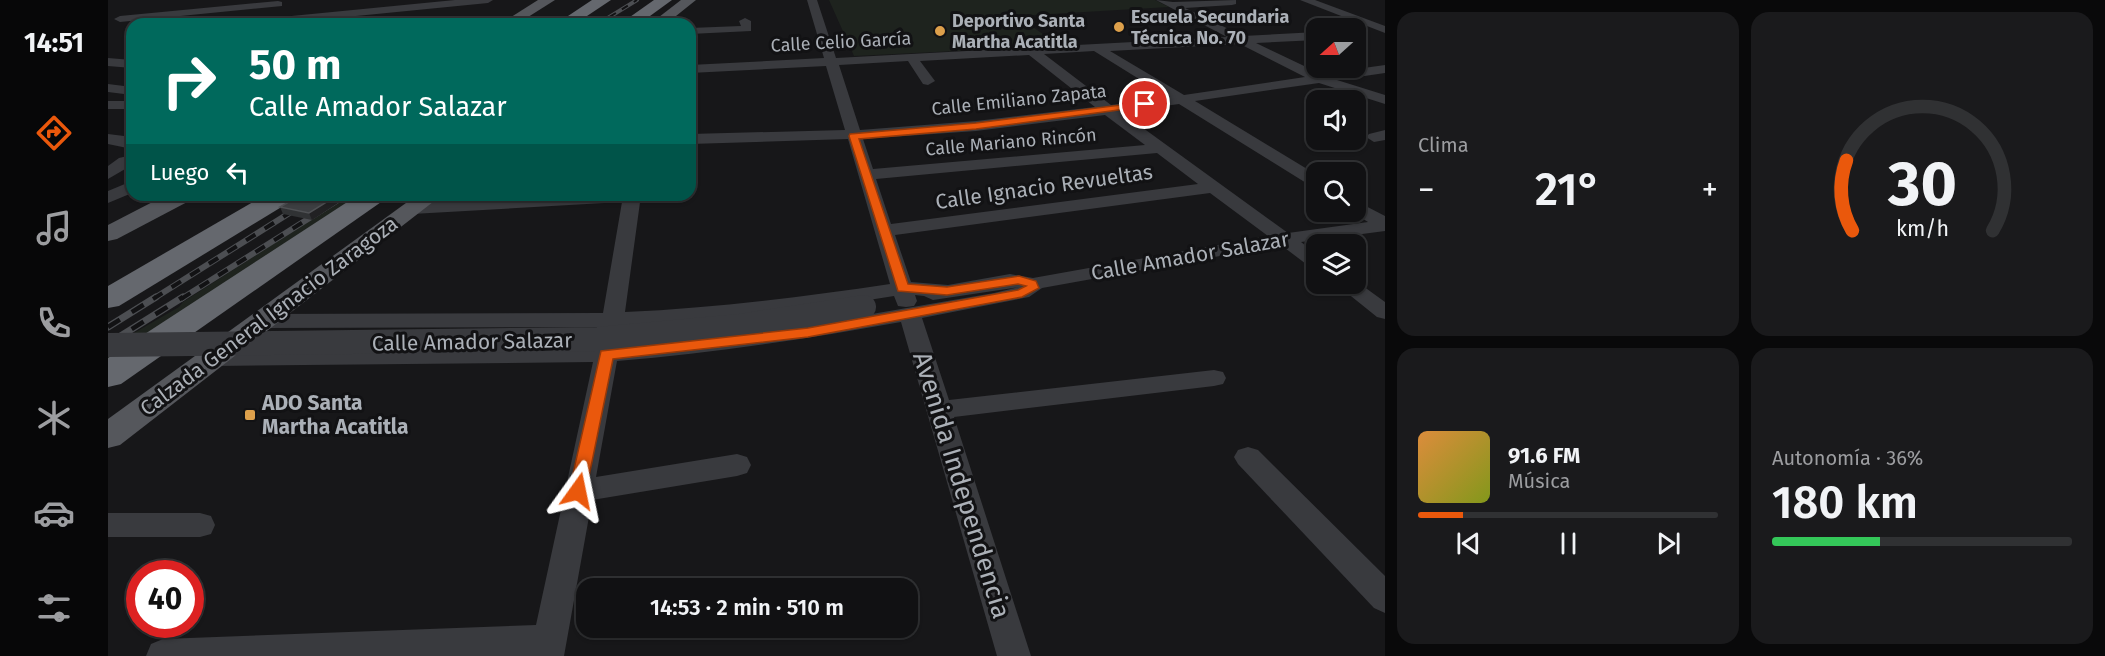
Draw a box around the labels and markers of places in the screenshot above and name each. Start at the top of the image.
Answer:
place label: Escuela Secundaria Técnica No. 70 [1131,6,1289,49]
place label: Deportivo Santa Martha Acatitla [952,10,1085,53]
marker: Escuela Secundaria Técnica No. 70 [1112,20,1126,34]
marker: Deportivo Santa Martha Acatitla [933,24,947,38]
pin [1119,78,1170,129]
place label: ADO Santa Martha Acatitla [261,390,408,440]
marker: ADO Santa Martha Acatitla [243,408,257,422]

